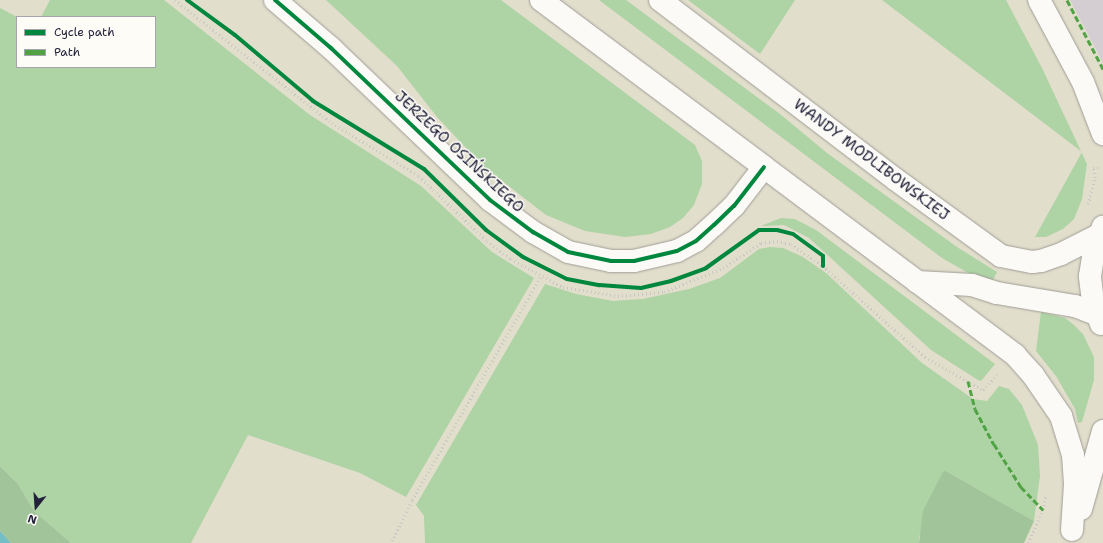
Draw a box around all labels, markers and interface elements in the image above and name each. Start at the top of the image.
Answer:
legend [16,16,156,68]
text: Cycle path [54,24,115,40]
text: Path [54,44,80,60]
street label: JERZEGO OSIŃSKIEGO [391,87,527,217]
street label: WANDY MODLIBOWSKIEJ [790,96,952,224]
north arrow [16,487,56,527]
text: N [26,511,39,527]

